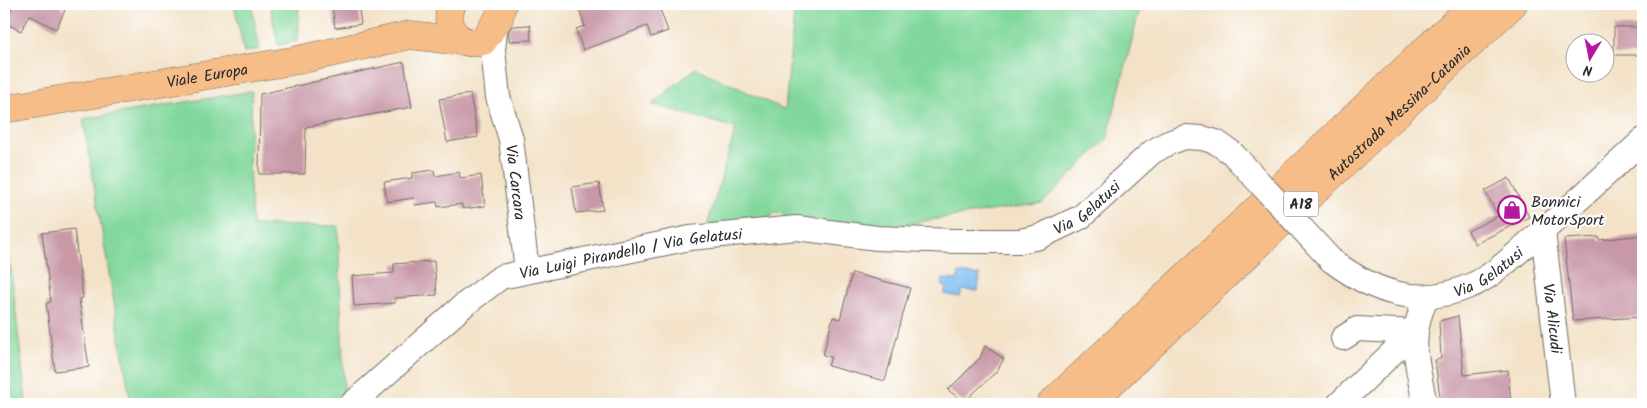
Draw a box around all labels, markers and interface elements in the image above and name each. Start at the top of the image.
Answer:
north arrow [1564,32,1614,82]
street label: Autostrada Messina-Catania [1322,38,1478,187]
street label: Viale Europa [165,58,250,96]
text: N [1581,58,1594,81]
street label: Via Carcara [498,143,532,222]
street label: Via Gelatusi [1050,175,1128,242]
place label: Bonnici MotorSport [1531,190,1605,233]
road number: A18 [1284,192,1318,216]
shop icon: Bonnici MotorSport [1497,195,1527,225]
street label: Via Luigi Pirandello / Via Gelatusi [517,222,745,287]
street label: Via Gelatusi [1451,241,1531,305]
street label: Via Alicudi [1535,282,1568,356]

